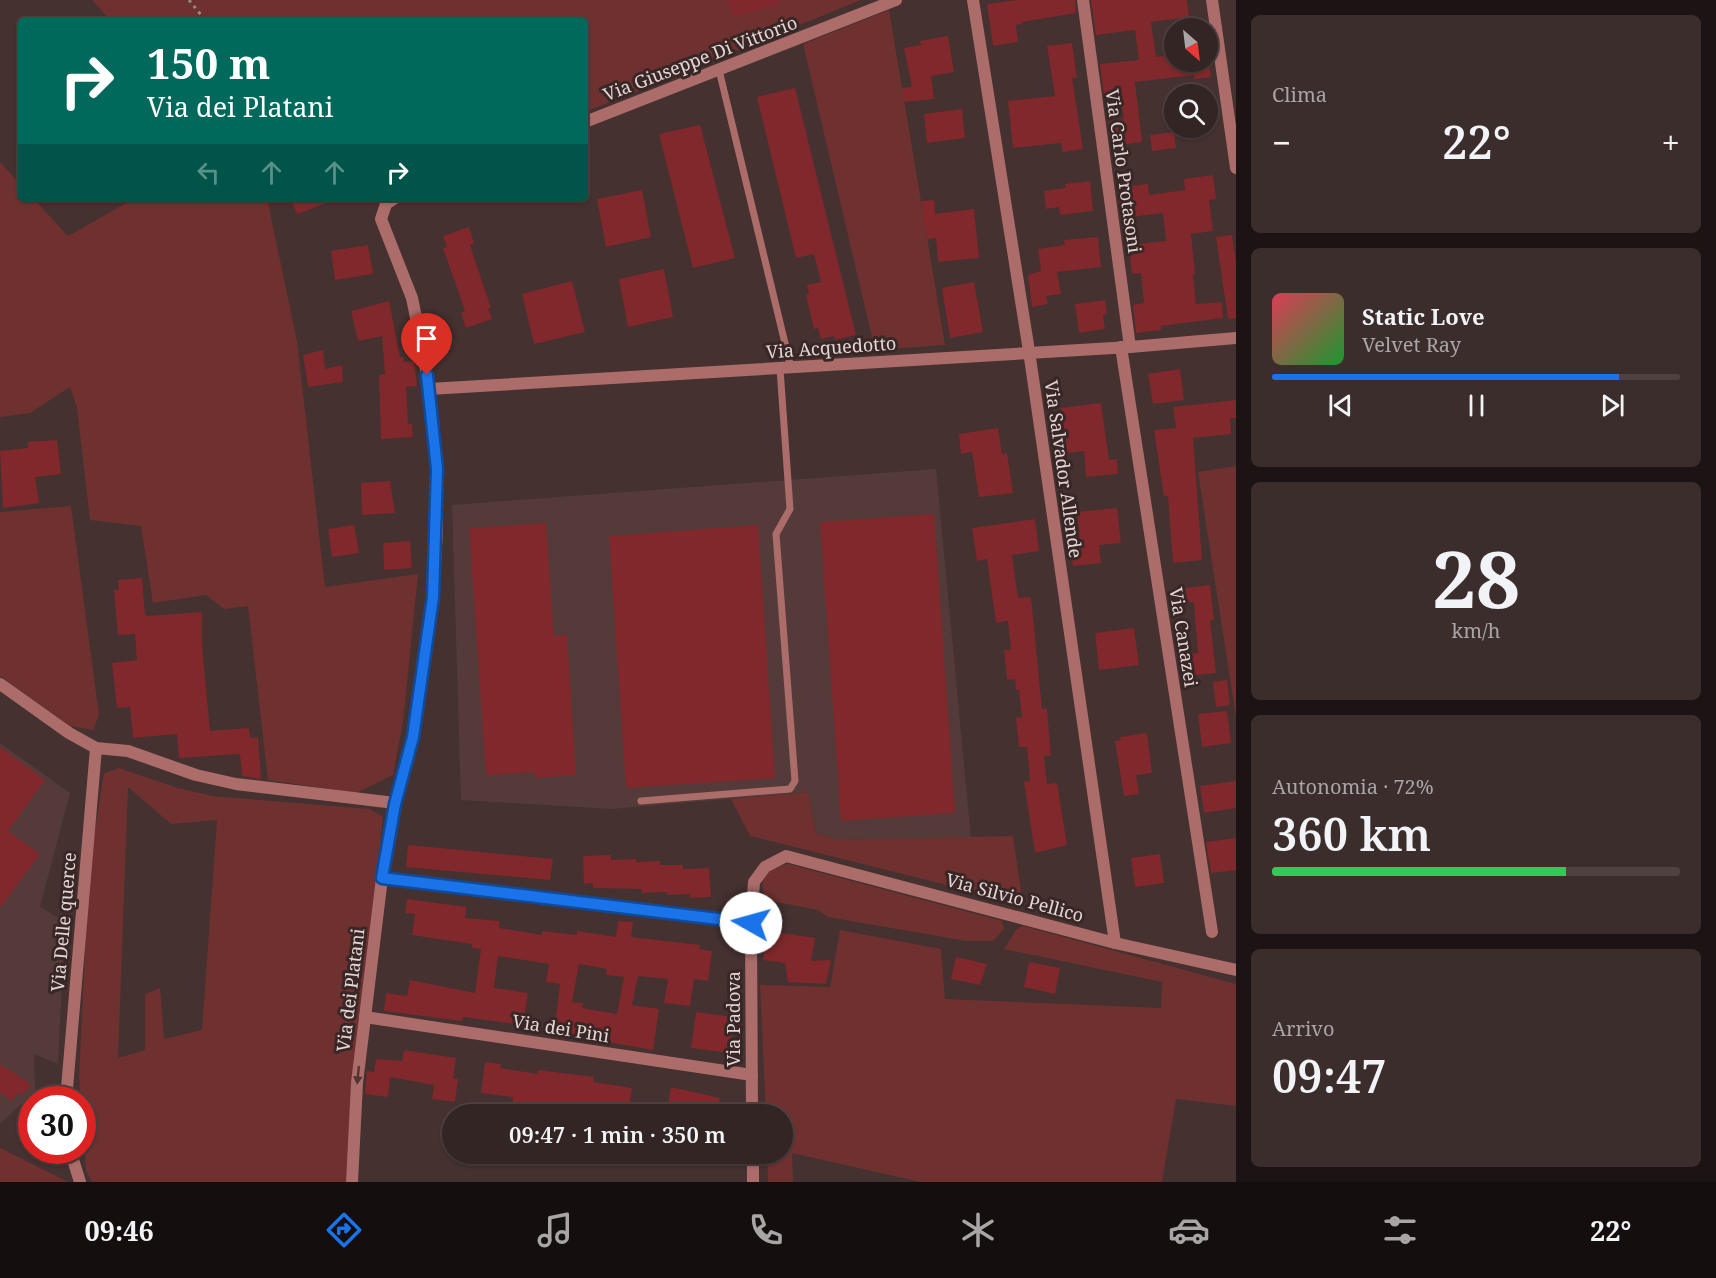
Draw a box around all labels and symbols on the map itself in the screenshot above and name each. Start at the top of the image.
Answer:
street label: Via Giuseppe Di Vittorio [600,10,800,106]
north arrow [1164,18,1218,72]
street label: Via Carlo Protasoni [1101,88,1147,255]
pin [401,313,452,375]
street label: Via Acquedotto [765,330,897,364]
street label: Via Salvador Allende [1040,379,1088,559]
street label: Via Canazei [1164,586,1204,689]
street label: Via Delle querce [45,851,81,993]
street label: Via Silvio Pellico [943,867,1087,927]
position arrow [719,891,783,955]
street label: Via dei Platani [331,927,370,1053]
street label: Via Padova [721,971,745,1067]
street label: Via dei Pini [511,1008,611,1048]
one-way arrow [353,1066,363,1085]
speed limit sign: 30 [18,1086,96,1164]

